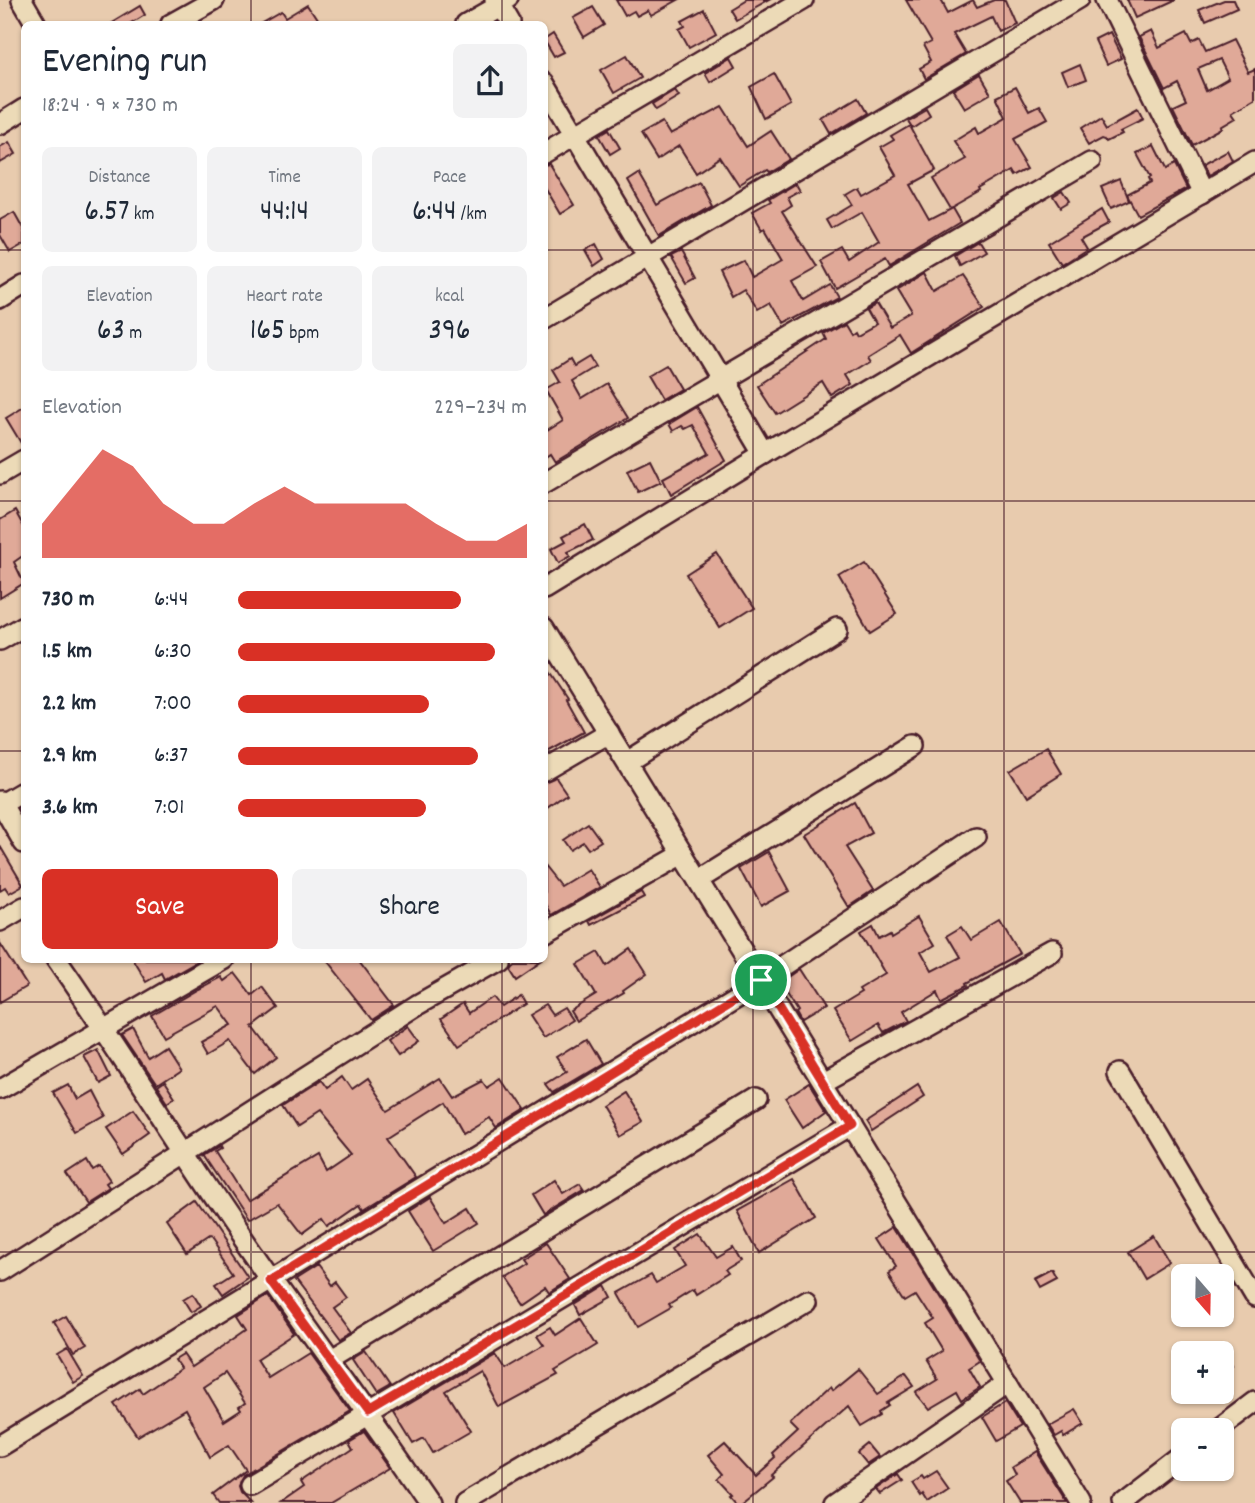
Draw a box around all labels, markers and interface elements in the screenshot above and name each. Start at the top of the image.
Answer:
text: Evening run [42,36,207,91]
button: share [453,44,527,118]
text: 18:24 · 9 × 730 m [42,90,178,123]
text: Distance [89,165,150,192]
text: Time [268,165,301,192]
text: Pace [433,165,466,192]
text: 6.57 [84,192,129,235]
text: 44:14 [260,192,309,235]
text: 6:44 [412,192,456,235]
text: km [129,202,155,229]
text: /km [456,202,487,229]
text: Elevation [86,284,153,311]
text: Heart rate [246,284,323,311]
text: kcal [435,284,464,311]
text: 63 [97,311,125,354]
text: 165 [250,311,285,354]
text: 396 [429,311,470,354]
text: m [125,321,142,348]
text: bpm [285,321,319,348]
text: Elevation [42,392,122,425]
text: 229–234 m [434,392,527,425]
text: 730 m [42,584,95,617]
text: 6:44 [154,584,188,617]
text: 1.5 km [42,636,92,669]
text: 6:30 [154,636,192,669]
text: 2.2 km [42,688,96,721]
text: 7:00 [154,688,192,721]
text: 2.9 km [42,740,97,773]
text: 6:37 [154,740,188,773]
text: 3.6 km [42,792,98,825]
text: 7:01 [154,792,184,825]
button: Save [42,869,278,949]
button: Share [292,869,527,949]
pin [731,950,791,1010]
icon: arrive [742,961,780,999]
north arrow [1171,1264,1234,1326]
map controls [1171,1264,1234,1481]
button: + [1171,1341,1234,1404]
button: − [1171,1418,1234,1481]

